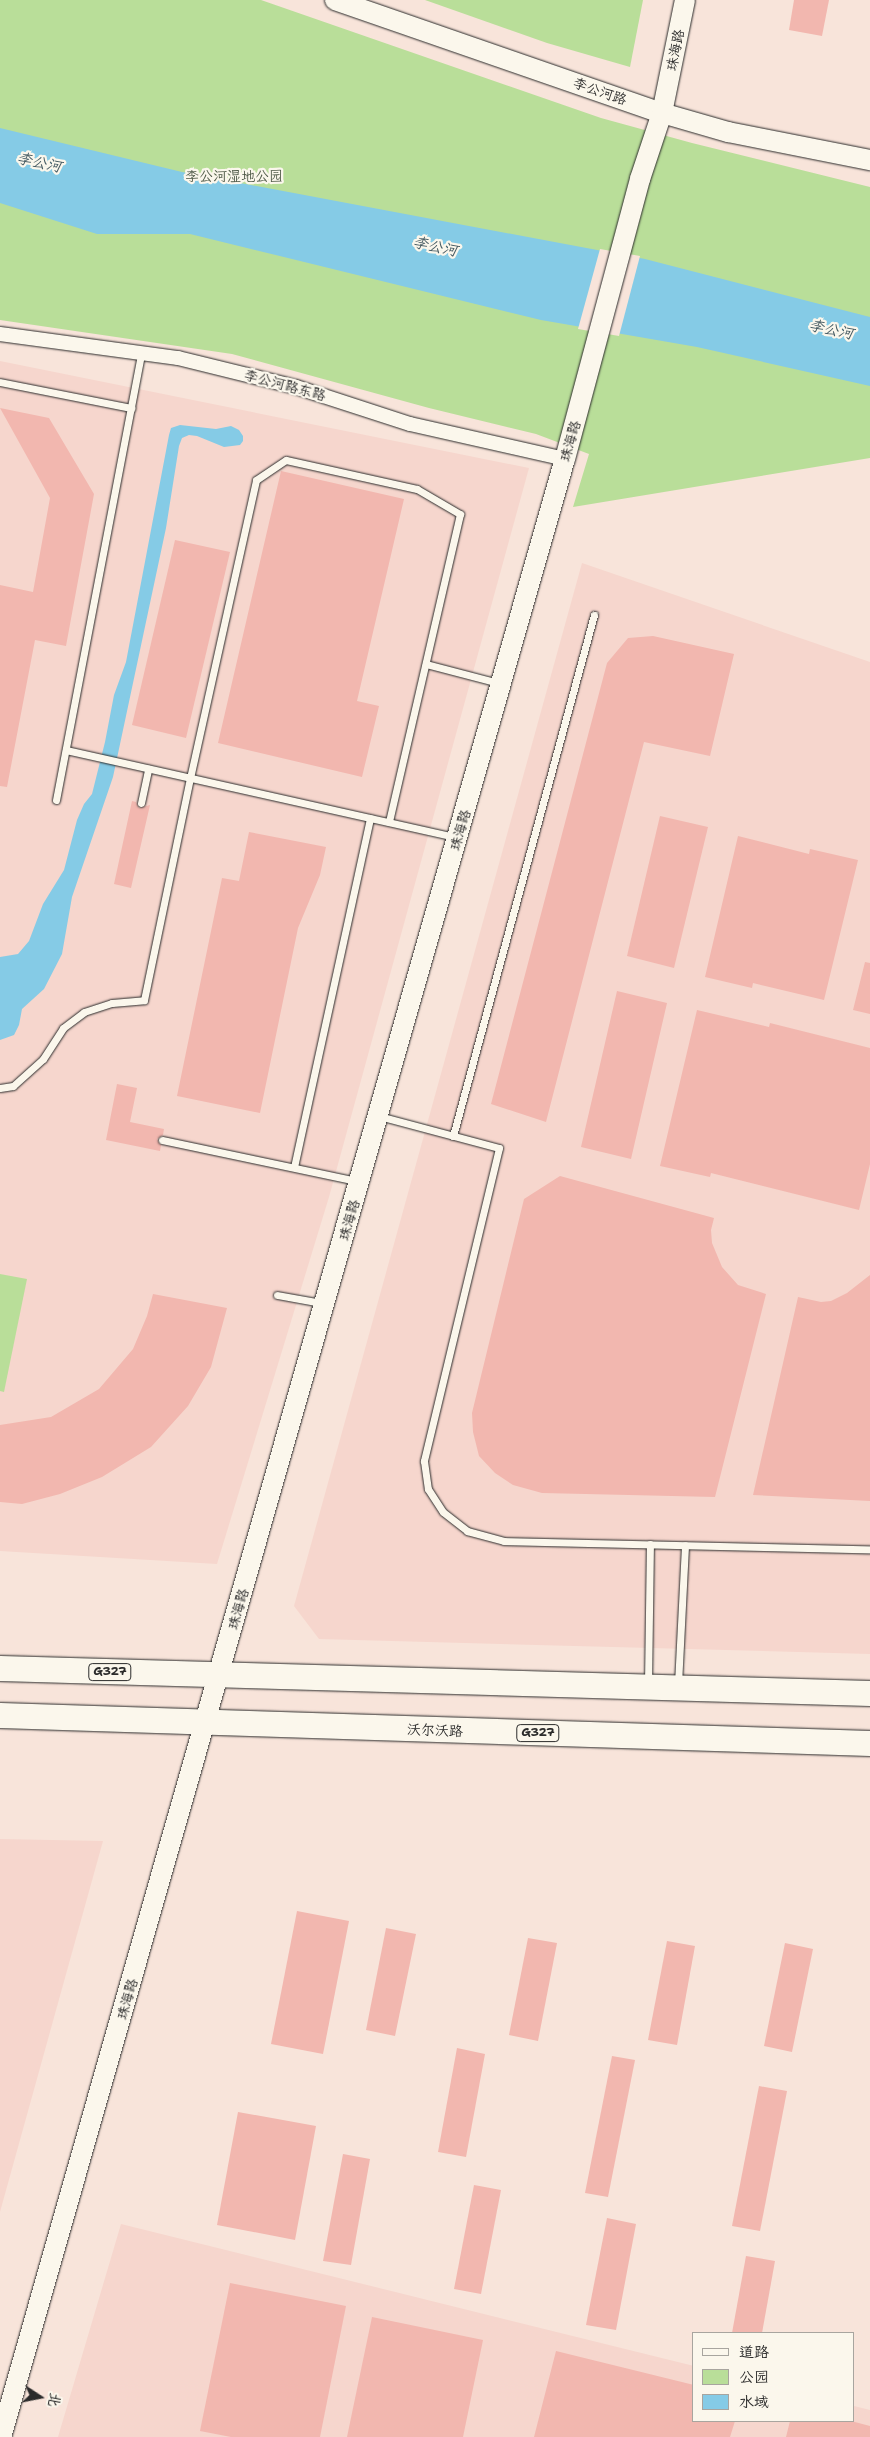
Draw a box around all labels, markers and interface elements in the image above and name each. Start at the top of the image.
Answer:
street label: 珠海路 [663,28,687,72]
street label: 李公河路 [571,74,629,108]
water label: 李公河 [15,150,63,176]
park label: 李公河湿地公园 [185,168,283,184]
water label: 李公河 [411,234,459,260]
water label: 李公河 [807,317,855,343]
street label: 李公河路东路 [242,366,328,404]
street label: 珠海路 [556,418,584,464]
street label: 珠海路 [446,807,474,853]
street label: 珠海路 [335,1197,363,1243]
street label: 珠海路 [224,1586,252,1632]
road number: G327 [88,1662,132,1681]
street label: 沃尔沃路 [407,1721,463,1739]
road number: G327 [516,1724,560,1742]
street label: 珠海路 [113,1976,141,2022]
legend [692,2332,855,2422]
text: 道路 [739,2342,769,2362]
text: 公园 [739,2367,769,2387]
north arrow [15,2372,65,2422]
text: 北 [45,2391,65,2408]
text: 水域 [739,2392,769,2412]

